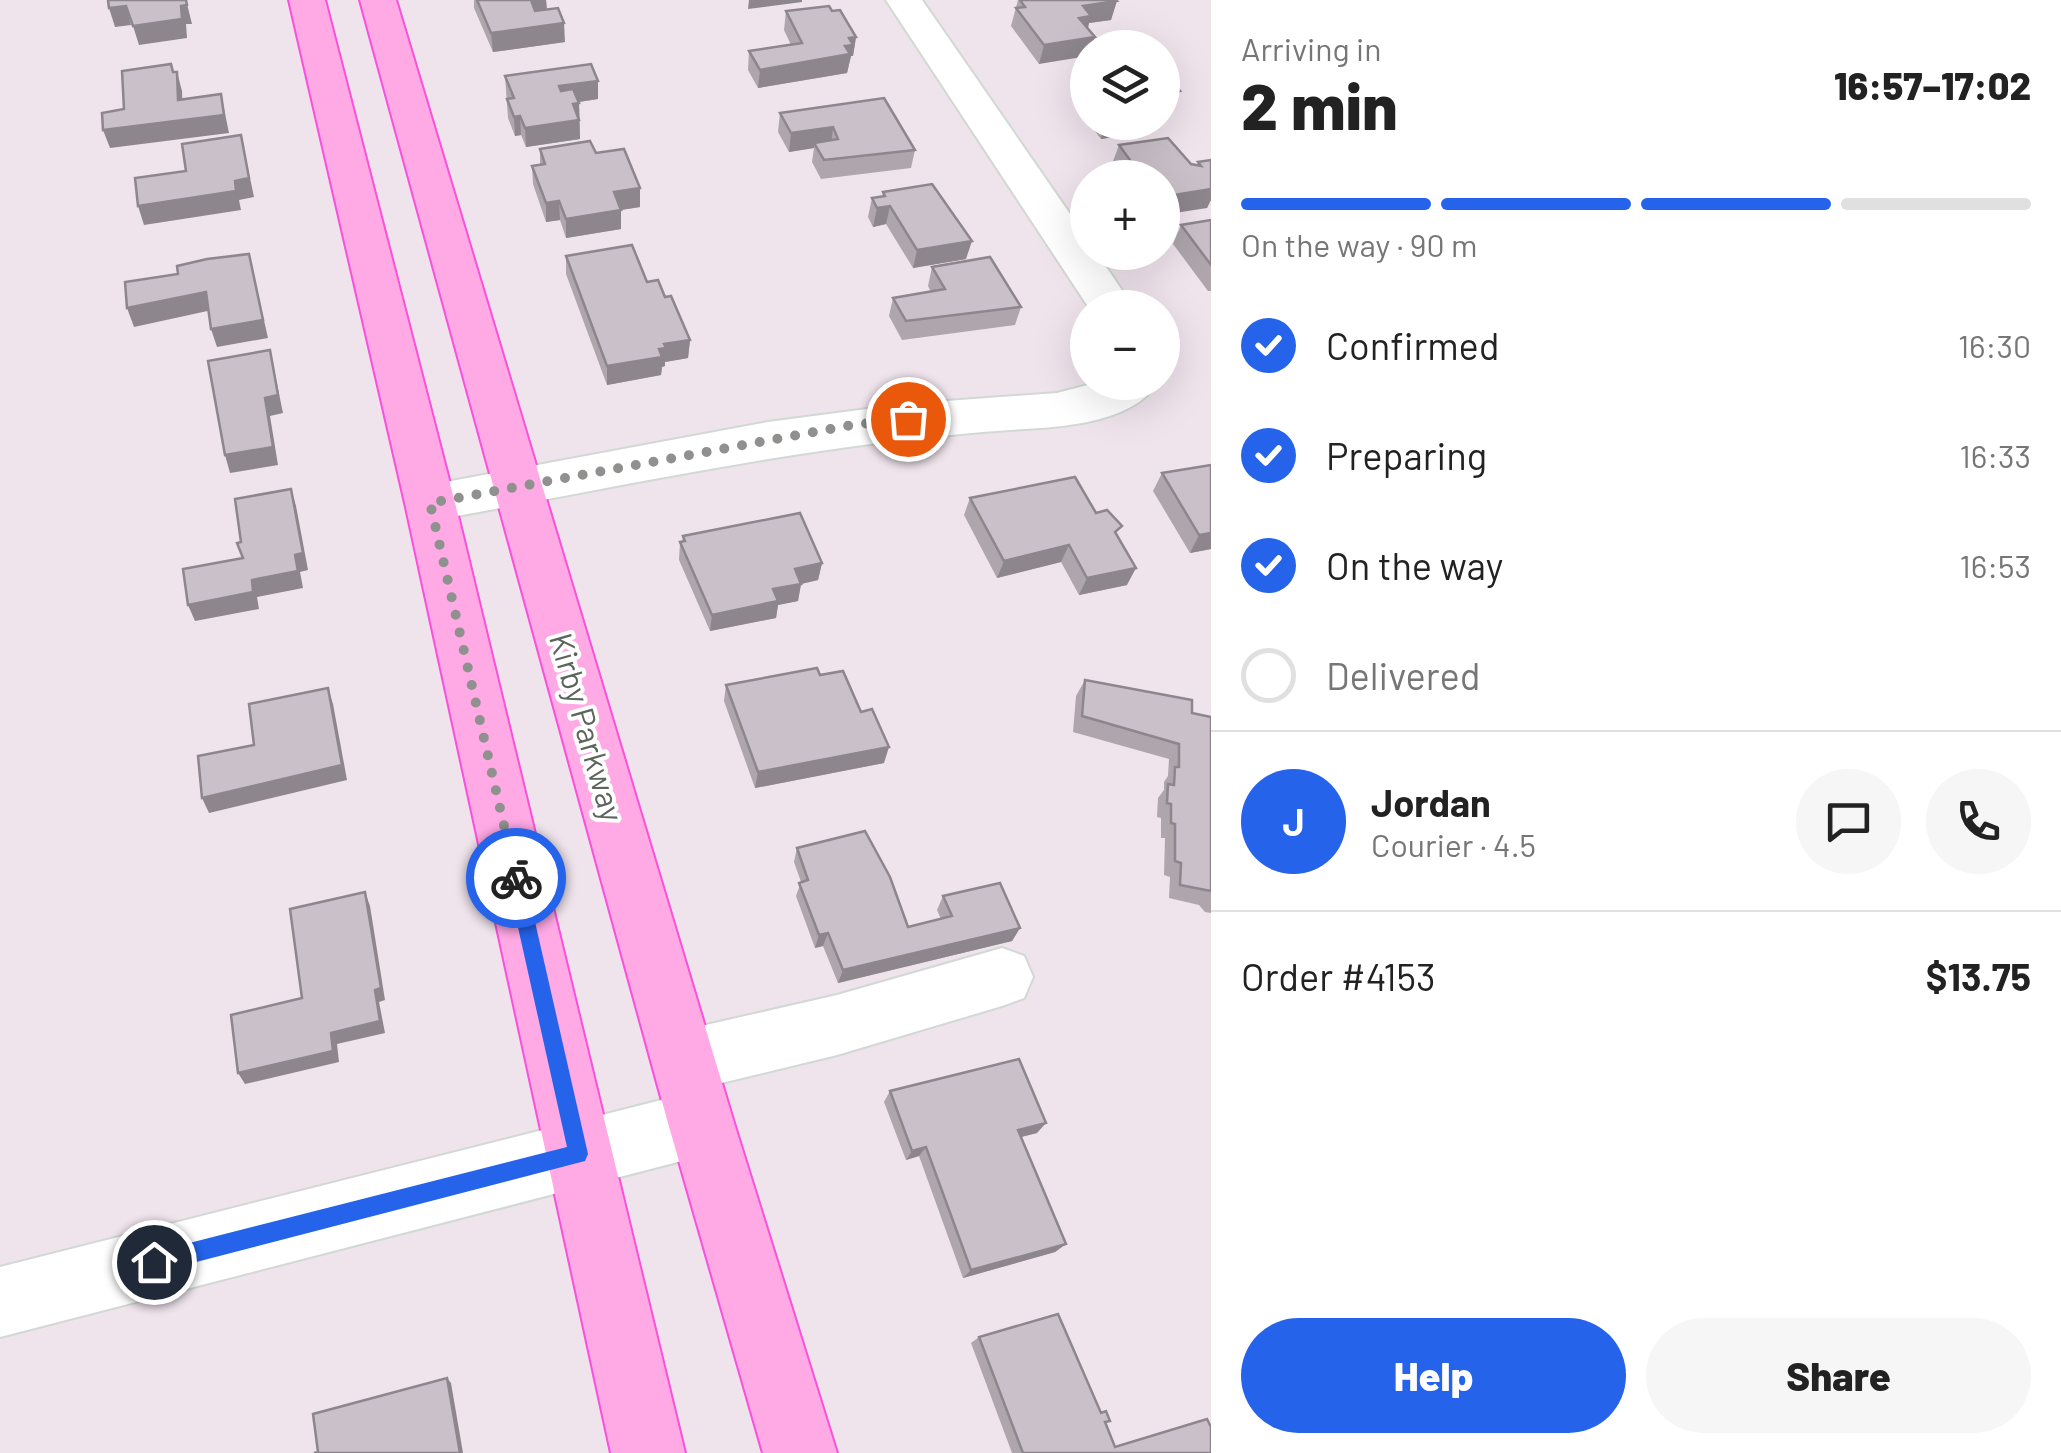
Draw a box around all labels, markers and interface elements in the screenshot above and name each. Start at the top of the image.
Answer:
text: Arriving in [1241,29,1381,67]
map controls [1070,30,1180,400]
button: layers [1070,30,1180,140]
text: 16:57–17:02 [1834,62,2031,108]
text: 2 min [1241,65,1398,143]
button: + [1070,160,1180,270]
text: On the way · 90 m [1241,225,1477,263]
button: − [1070,290,1180,400]
icon: check [1241,318,1296,373]
text: Confirmed [1326,322,1499,368]
text: 16:30 [1958,326,2031,364]
pin [866,377,951,462]
icon: bag [881,392,936,447]
icon: check [1241,428,1296,483]
text: Preparing [1326,432,1487,478]
text: 16:33 [1960,436,2031,474]
icon: check [1241,538,1296,593]
text: On the way [1326,542,1503,588]
text: 16:53 [1960,546,2031,584]
street label: Kirby Parkway [543,628,633,826]
text: Delivered [1326,652,1480,698]
button: chat [1796,769,1901,874]
button: phone [1926,769,2031,874]
text: Jordan [1371,779,1491,825]
text: J [1282,798,1305,844]
text: Courier · 4.5 [1371,825,1536,863]
courier [466,828,566,928]
icon: bike [489,851,544,906]
text: Order #4153 [1241,953,1436,999]
text: $13.75 [1926,953,2031,999]
pin [112,1220,197,1305]
icon: home [127,1235,182,1290]
button: Help [1241,1318,1626,1433]
button: Share [1646,1318,2031,1433]

